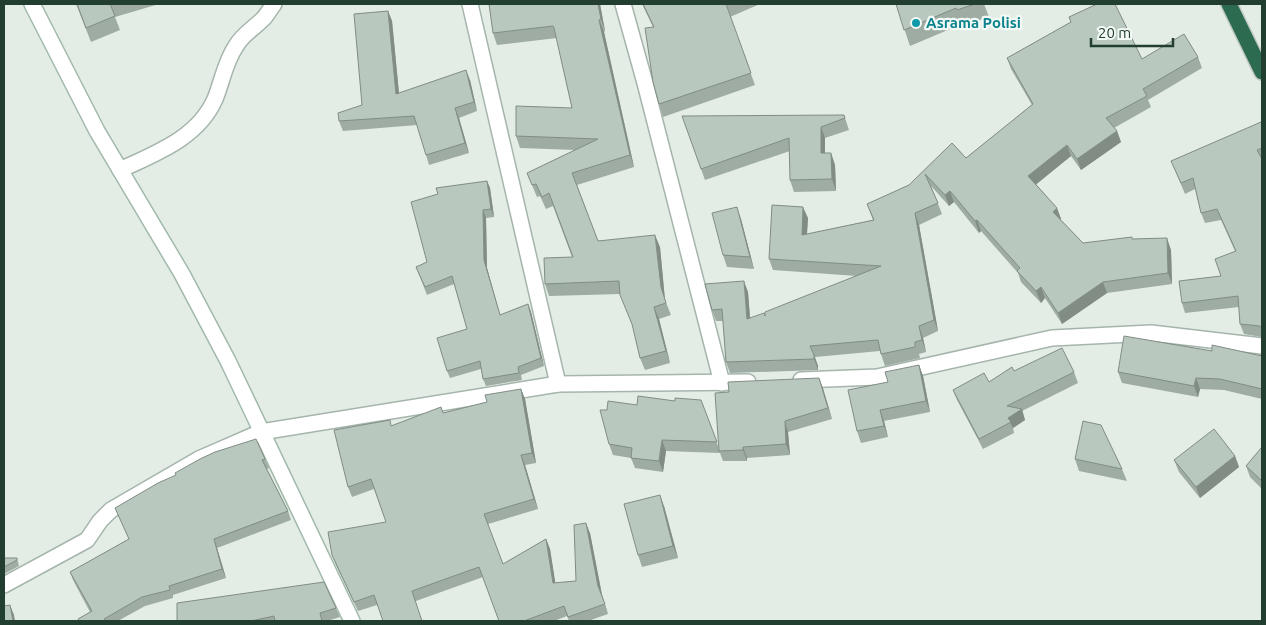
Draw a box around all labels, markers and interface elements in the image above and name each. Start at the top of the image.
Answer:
place label: Asrama Polisi [926,14,1021,31]
scale bar [1091,15,1174,47]
marker: Asrama Polisi [910,17,922,29]
text: 20 m [1098,24,1131,41]

